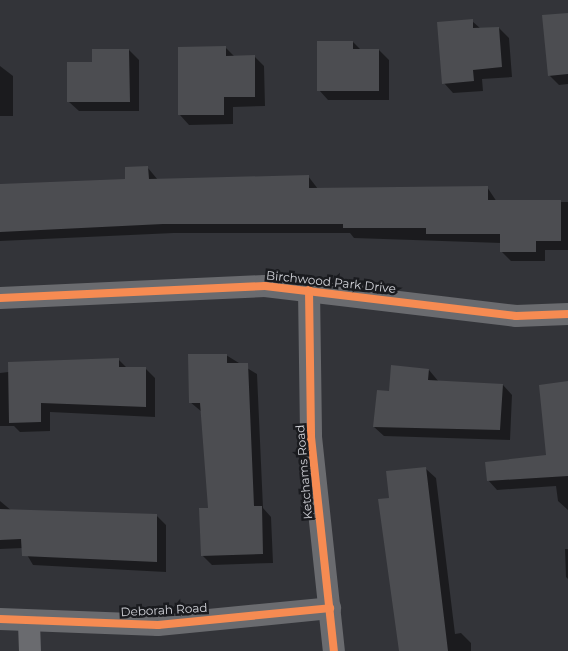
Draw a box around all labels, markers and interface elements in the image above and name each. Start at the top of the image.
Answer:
street label: Birchwood Park Drive [265,268,397,296]
street label: Ketchams Road [293,424,315,520]
street label: Deborah Road [120,601,208,619]

